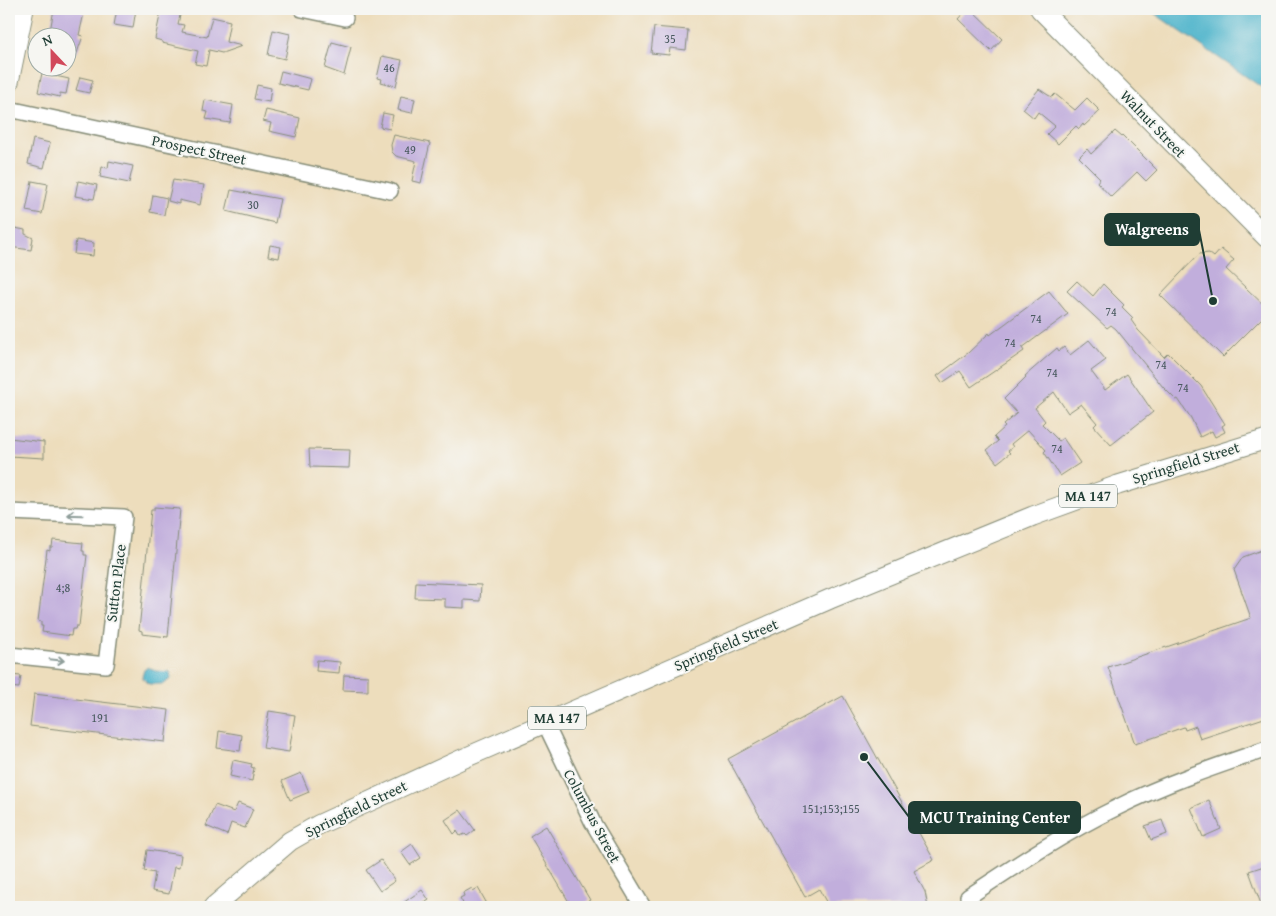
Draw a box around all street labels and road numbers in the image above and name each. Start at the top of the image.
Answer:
street label: Walnut Street [1116,85,1191,163]
street label: Prospect Street [150,129,249,170]
street label: Springfield Street [1130,436,1243,489]
road number: MA 147 [1059,484,1117,508]
street label: Sutton Place [100,543,131,623]
street label: Springfield Street [671,613,782,676]
road number: MA 147 [528,706,586,730]
street label: Columbus Street [559,765,626,867]
street label: Springfield Street [301,774,411,842]

